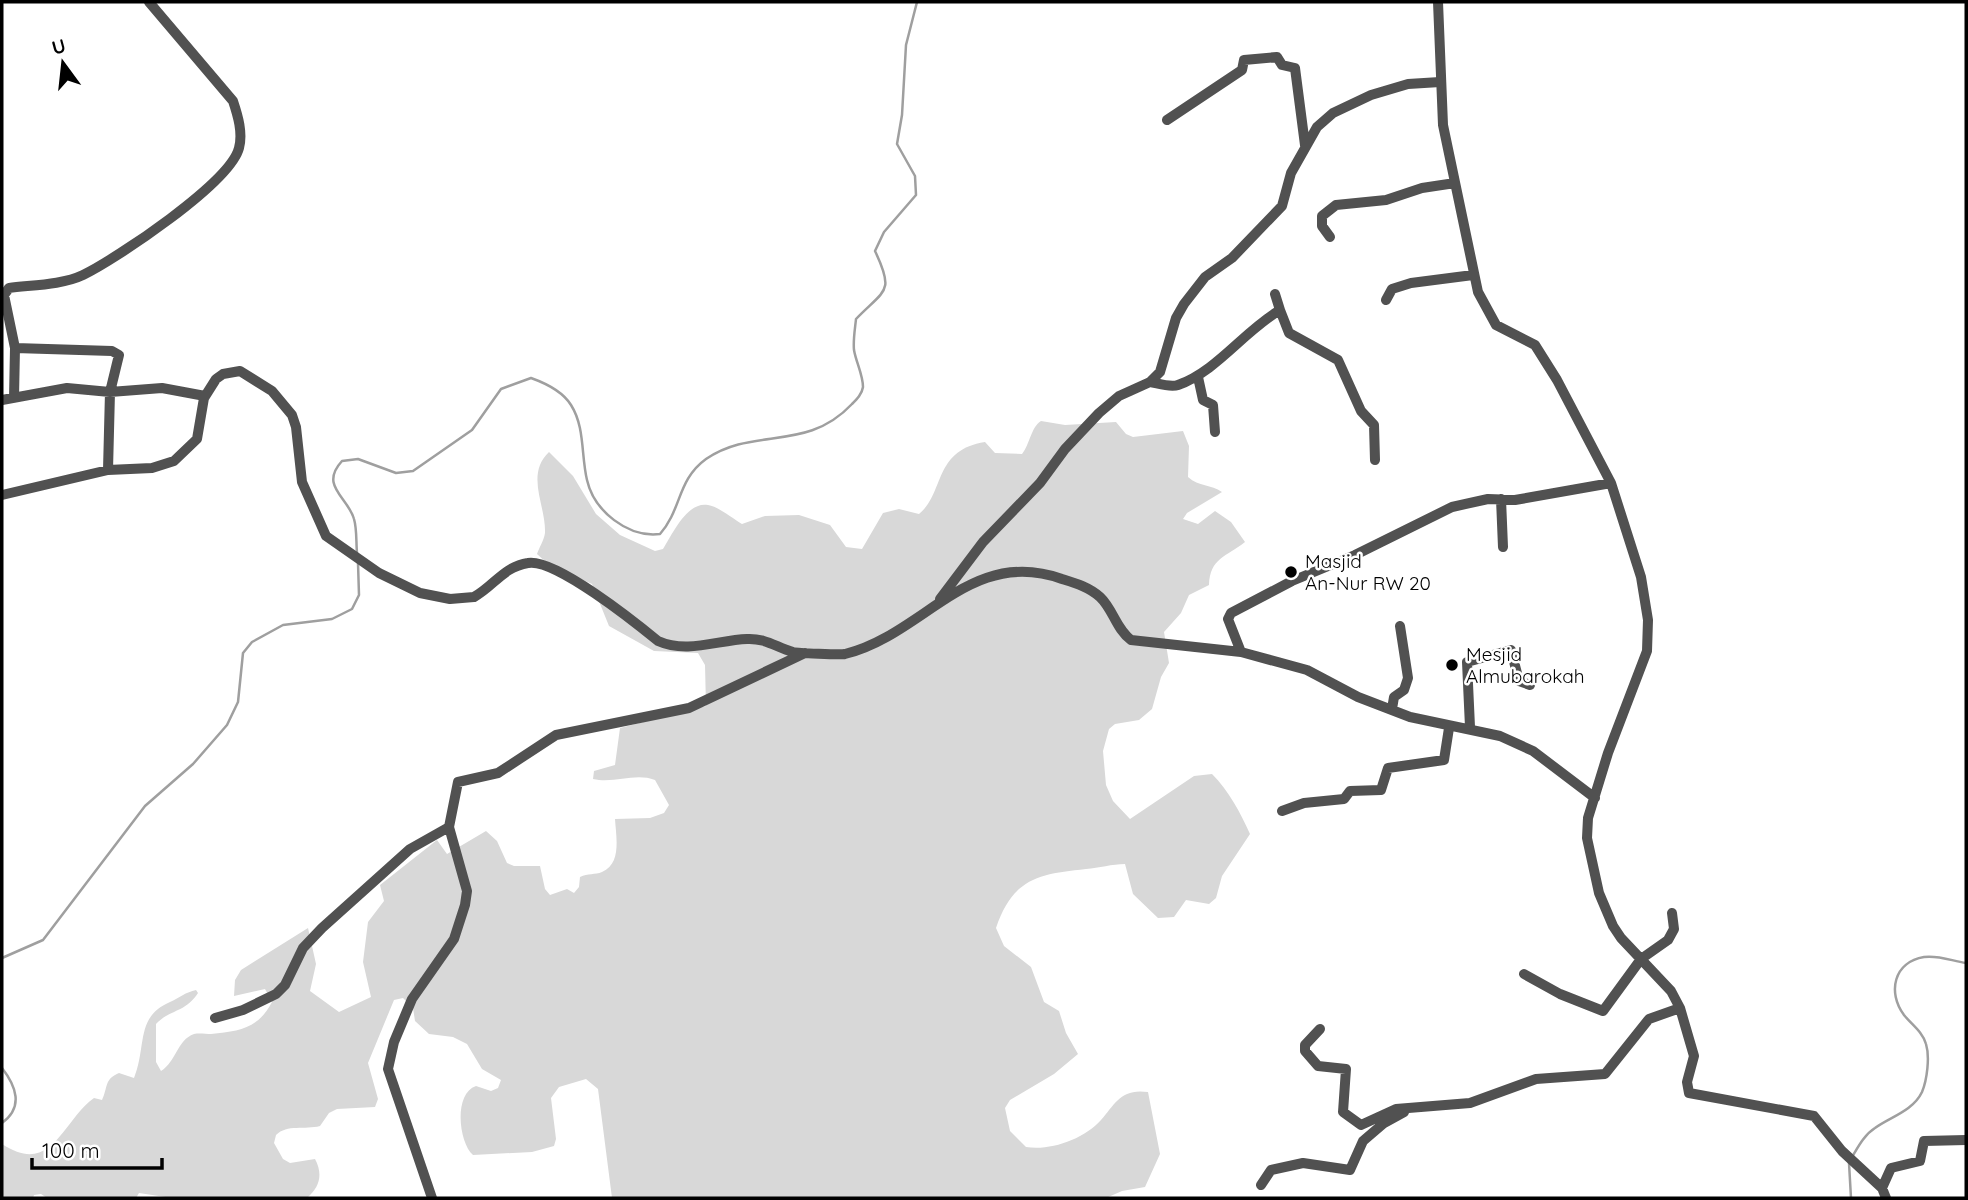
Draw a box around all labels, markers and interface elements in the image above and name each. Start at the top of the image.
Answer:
north arrow [28,28,98,98]
text: U [49,33,68,60]
place label: Masjid An-Nur RW 20 [1305,549,1431,595]
marker: Masjid An-Nur RW 20 [1283,564,1299,580]
place label: Mesjid Almubarokah [1466,642,1585,688]
marker: Mesjid Almubarokah [1444,657,1460,673]
scale bar [32,1126,161,1170]
text: 100 m [42,1137,100,1163]

